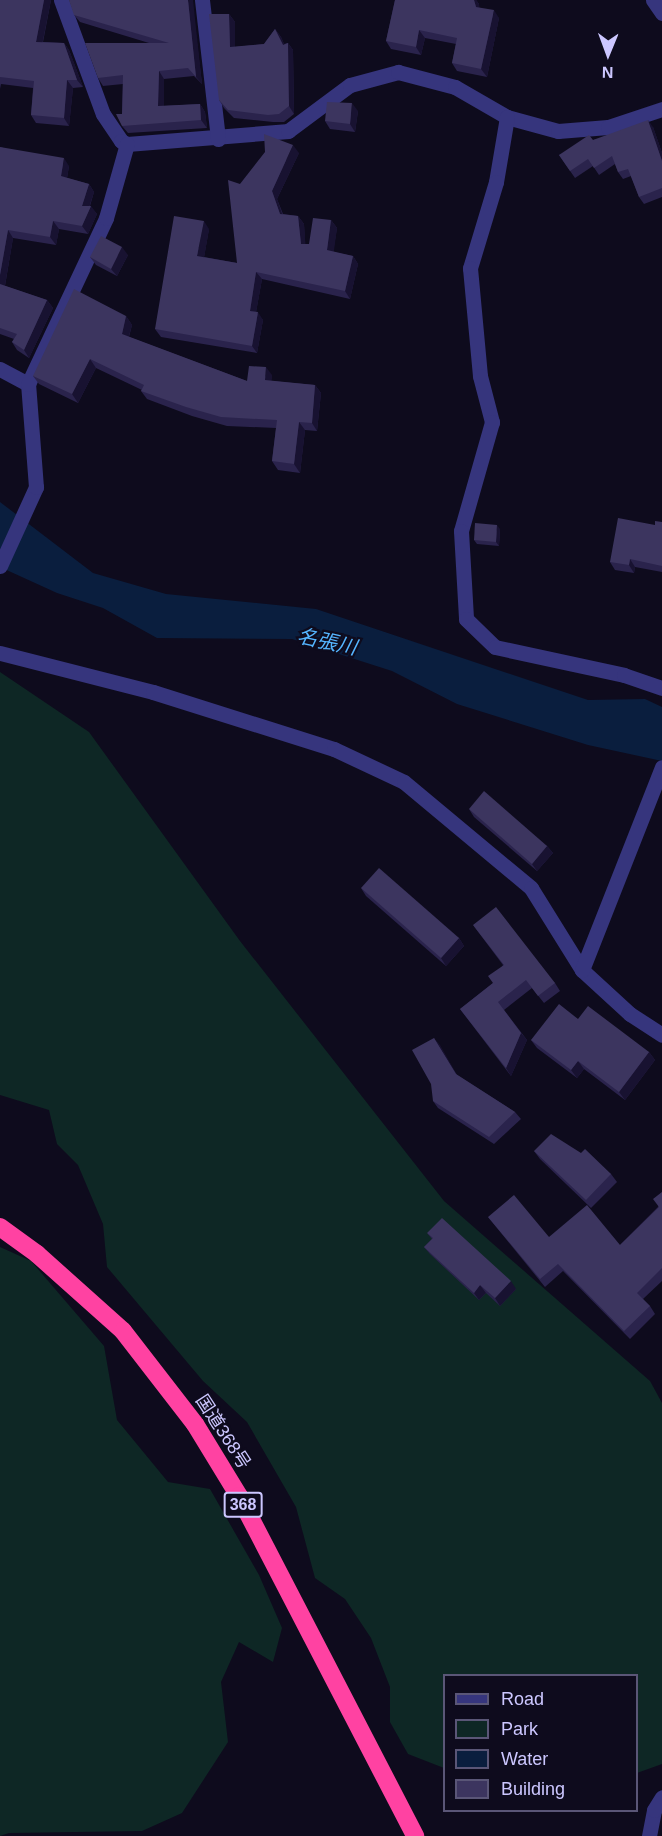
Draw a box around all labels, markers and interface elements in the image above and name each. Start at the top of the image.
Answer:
north arrow [578,24,638,84]
text: N [602,64,614,81]
water label: 名張川 [295,624,359,660]
street label: 国道368号 [191,1391,255,1473]
road number: 368 [224,1492,262,1518]
legend [443,1674,638,1812]
text: Road [501,1689,544,1709]
text: Park [501,1719,538,1739]
text: Water [501,1749,548,1769]
text: Building [501,1779,565,1799]

